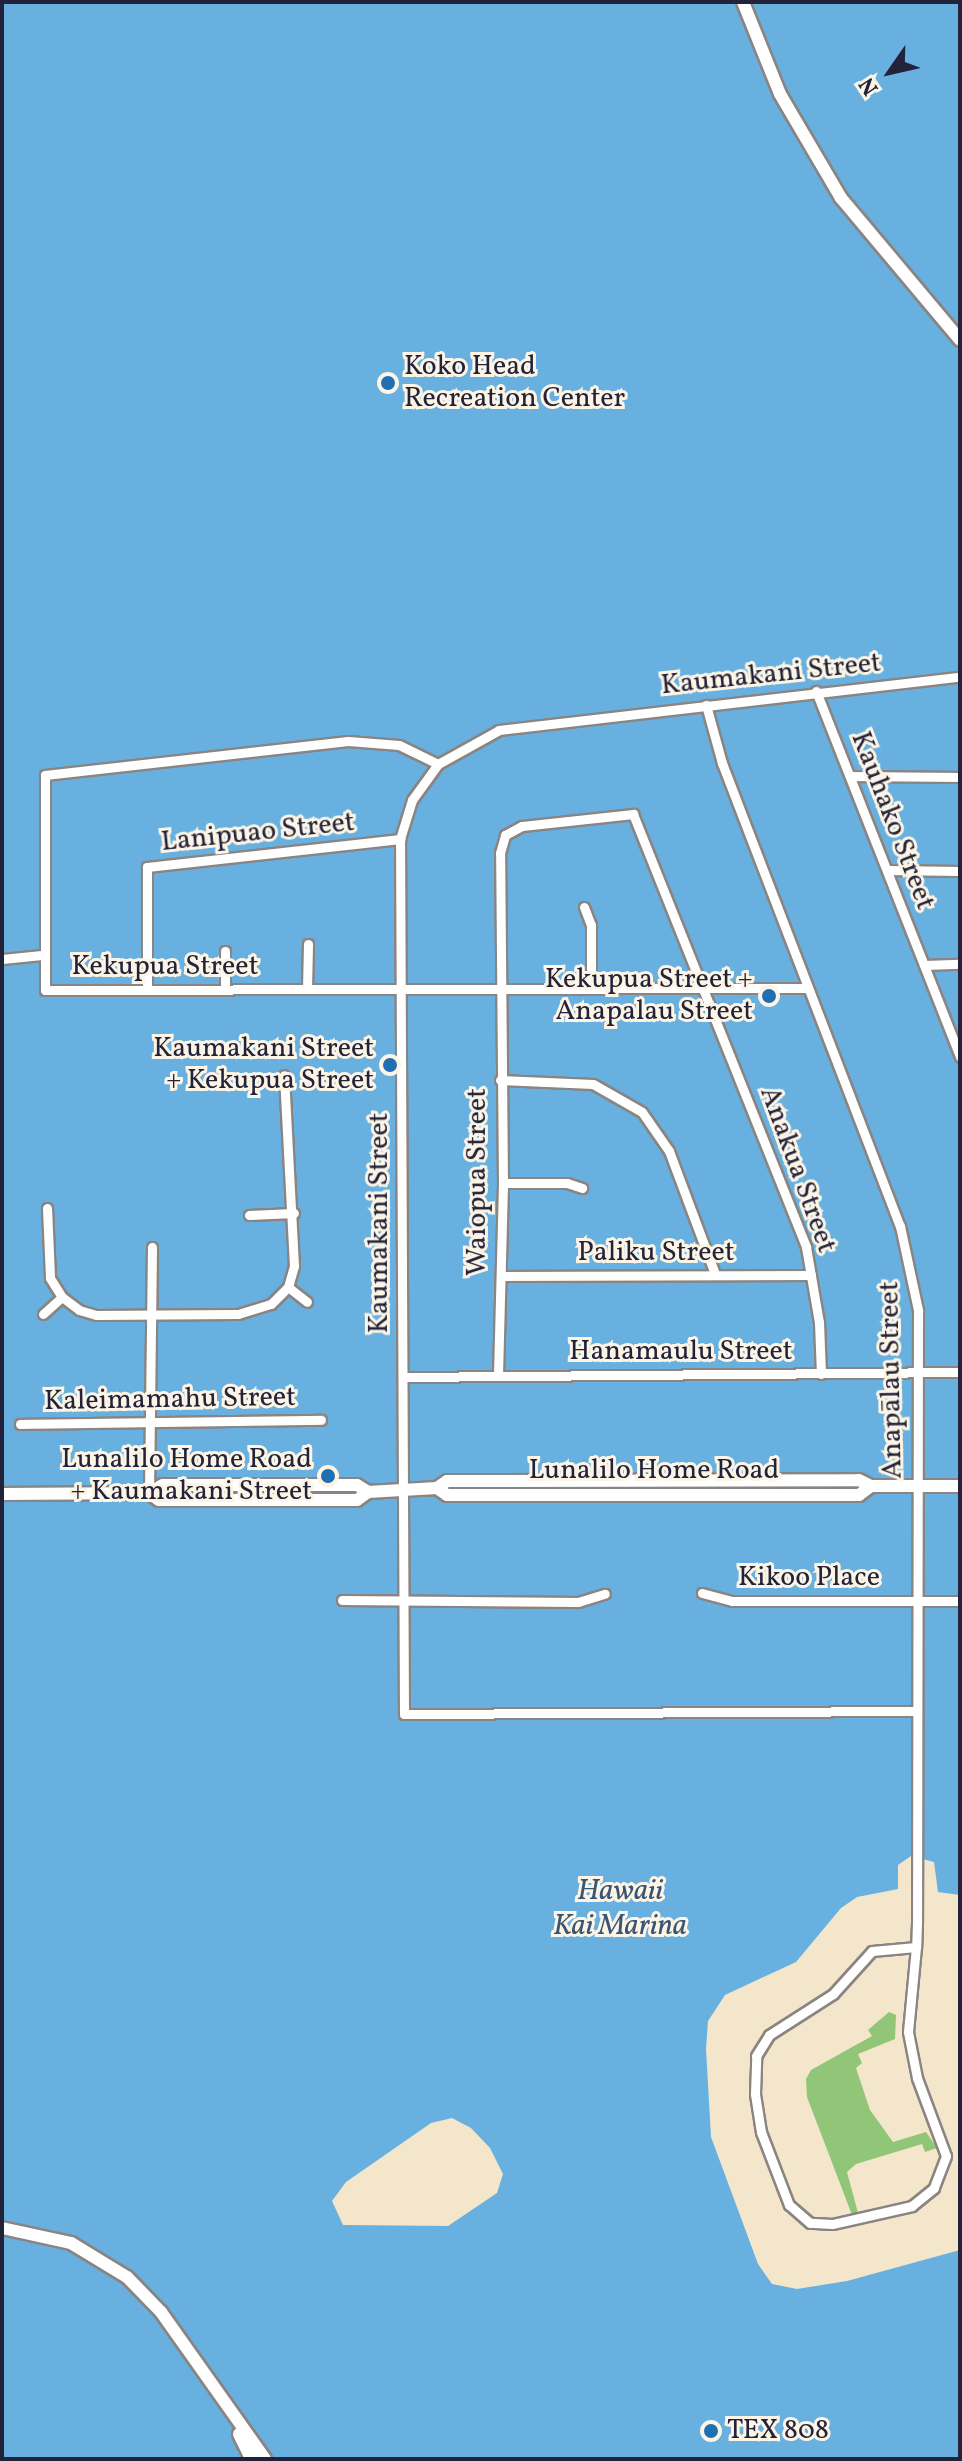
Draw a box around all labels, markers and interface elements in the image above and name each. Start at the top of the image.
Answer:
north arrow [850,32,930,112]
text: N [852,70,887,101]
place label: Koko Head Recreation Center [404,350,625,416]
marker: Koko Head Recreation Center [379,374,397,392]
street label: Kaumakani Street [659,647,883,703]
street label: Kauhako Street [843,727,941,915]
street label: Lanipuao Street [160,806,356,860]
street label: Kekupua Street [72,950,258,984]
place label: Kekupua Street + Anapalau Street [545,963,753,1029]
marker: Kekupua Street + Anapalau Street [760,987,778,1005]
place label: Kaumakani Street + Kekupua Street [153,1032,374,1098]
marker: Kaumakani Street + Kekupua Street [381,1056,399,1074]
street label: Anakua Street [751,1082,843,1258]
street label: Waiopua Street [461,1088,495,1276]
street label: Kaumakani Street [363,1113,397,1333]
street label: Paliku Street [577,1236,735,1270]
street label: Anapālau Street [873,1281,911,1479]
street label: Hanamaulu Street [569,1335,793,1369]
street label: Kaleimamahu Street [44,1381,296,1419]
place label: Lunalilo Home Road + Kaumakani Street [61,1443,312,1509]
street label: Lunalilo Home Road [529,1454,779,1488]
marker: Lunalilo Home Road + Kaumakani Street [319,1467,337,1485]
street label: Kikoo Place [738,1561,880,1595]
water label: Hawaii Kai Marina [553,1873,687,1944]
place label: TEX 808 [727,2414,829,2448]
marker: TEX 808 [702,2422,720,2440]

